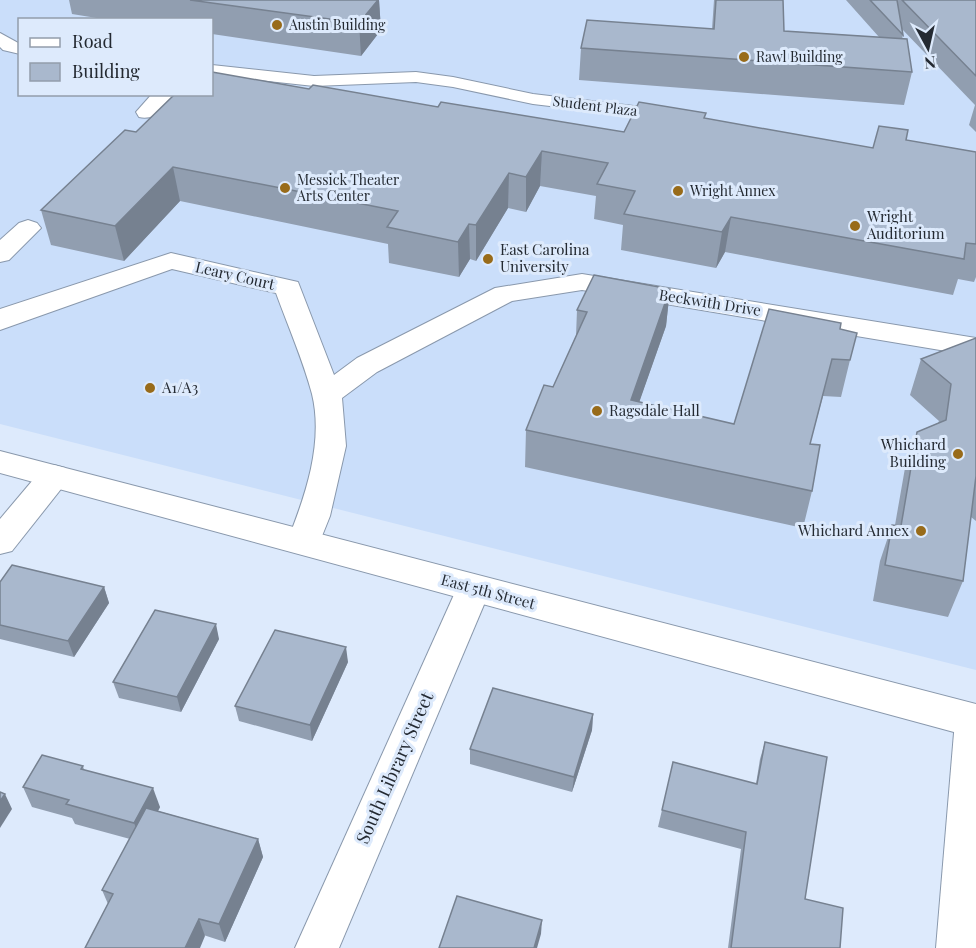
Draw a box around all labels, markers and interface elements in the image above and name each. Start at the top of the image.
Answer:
place label: Austin Building [288,15,386,34]
legend [18,18,213,96]
marker: Austin Building [270,18,284,32]
north arrow [898,18,958,78]
text: Road [72,29,113,53]
place label: Rawl Building [756,47,843,66]
marker: Rawl Building [737,50,751,64]
text: N [923,52,937,75]
text: Building [72,59,140,83]
street label: Student Plaza [552,91,638,120]
place label: Messick Theater Arts Center [296,170,400,205]
marker: Messick Theater Arts Center [278,181,292,195]
place label: Wright Annex [689,181,776,200]
marker: Wright Annex [671,184,685,198]
place label: Wright Auditorium [866,206,945,243]
marker: Wright Auditorium [848,219,862,233]
place label: East Carolina University [500,239,590,276]
marker: East Carolina University [481,252,495,266]
street label: Leary Court [194,256,277,294]
street label: Beckwith Drive [658,284,763,320]
place label: A1/A3 [161,377,198,397]
marker: A1/A3 [143,381,157,395]
place label: Ragsdale Hall [609,400,700,420]
marker: Ragsdale Hall [590,404,604,418]
place label: Whichard Building [880,434,946,471]
marker: Whichard Building [951,447,965,461]
place label: Whichard Annex [797,520,909,540]
marker: Whichard Annex [914,524,928,538]
street label: East 5th Street [439,569,538,613]
street label: South Library Street [350,687,439,847]

